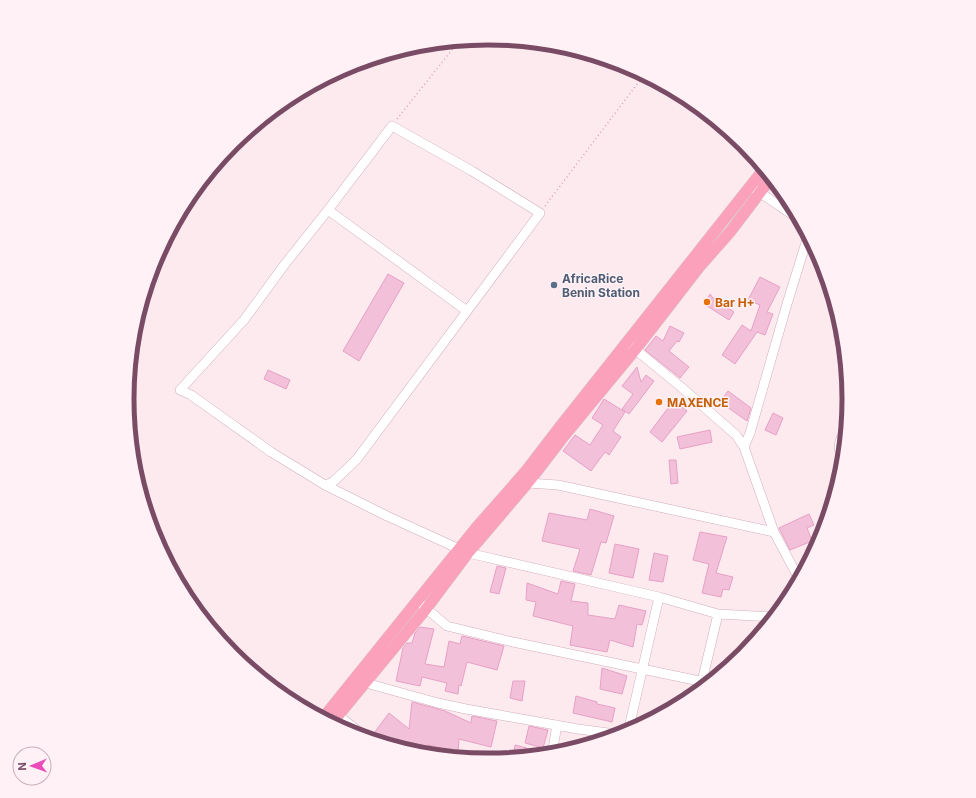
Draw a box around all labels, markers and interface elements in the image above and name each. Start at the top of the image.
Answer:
place label: AfricaRice Benin Station [562,271,640,300]
marker: AfricaRice Benin Station [549,280,559,290]
place label: Bar H+ [715,295,755,310]
marker: Bar H+ [702,297,712,307]
place label: MAXENCE [667,395,729,410]
marker: MAXENCE [654,397,664,407]
north arrow [12,746,52,786]
text: N [15,762,29,771]

